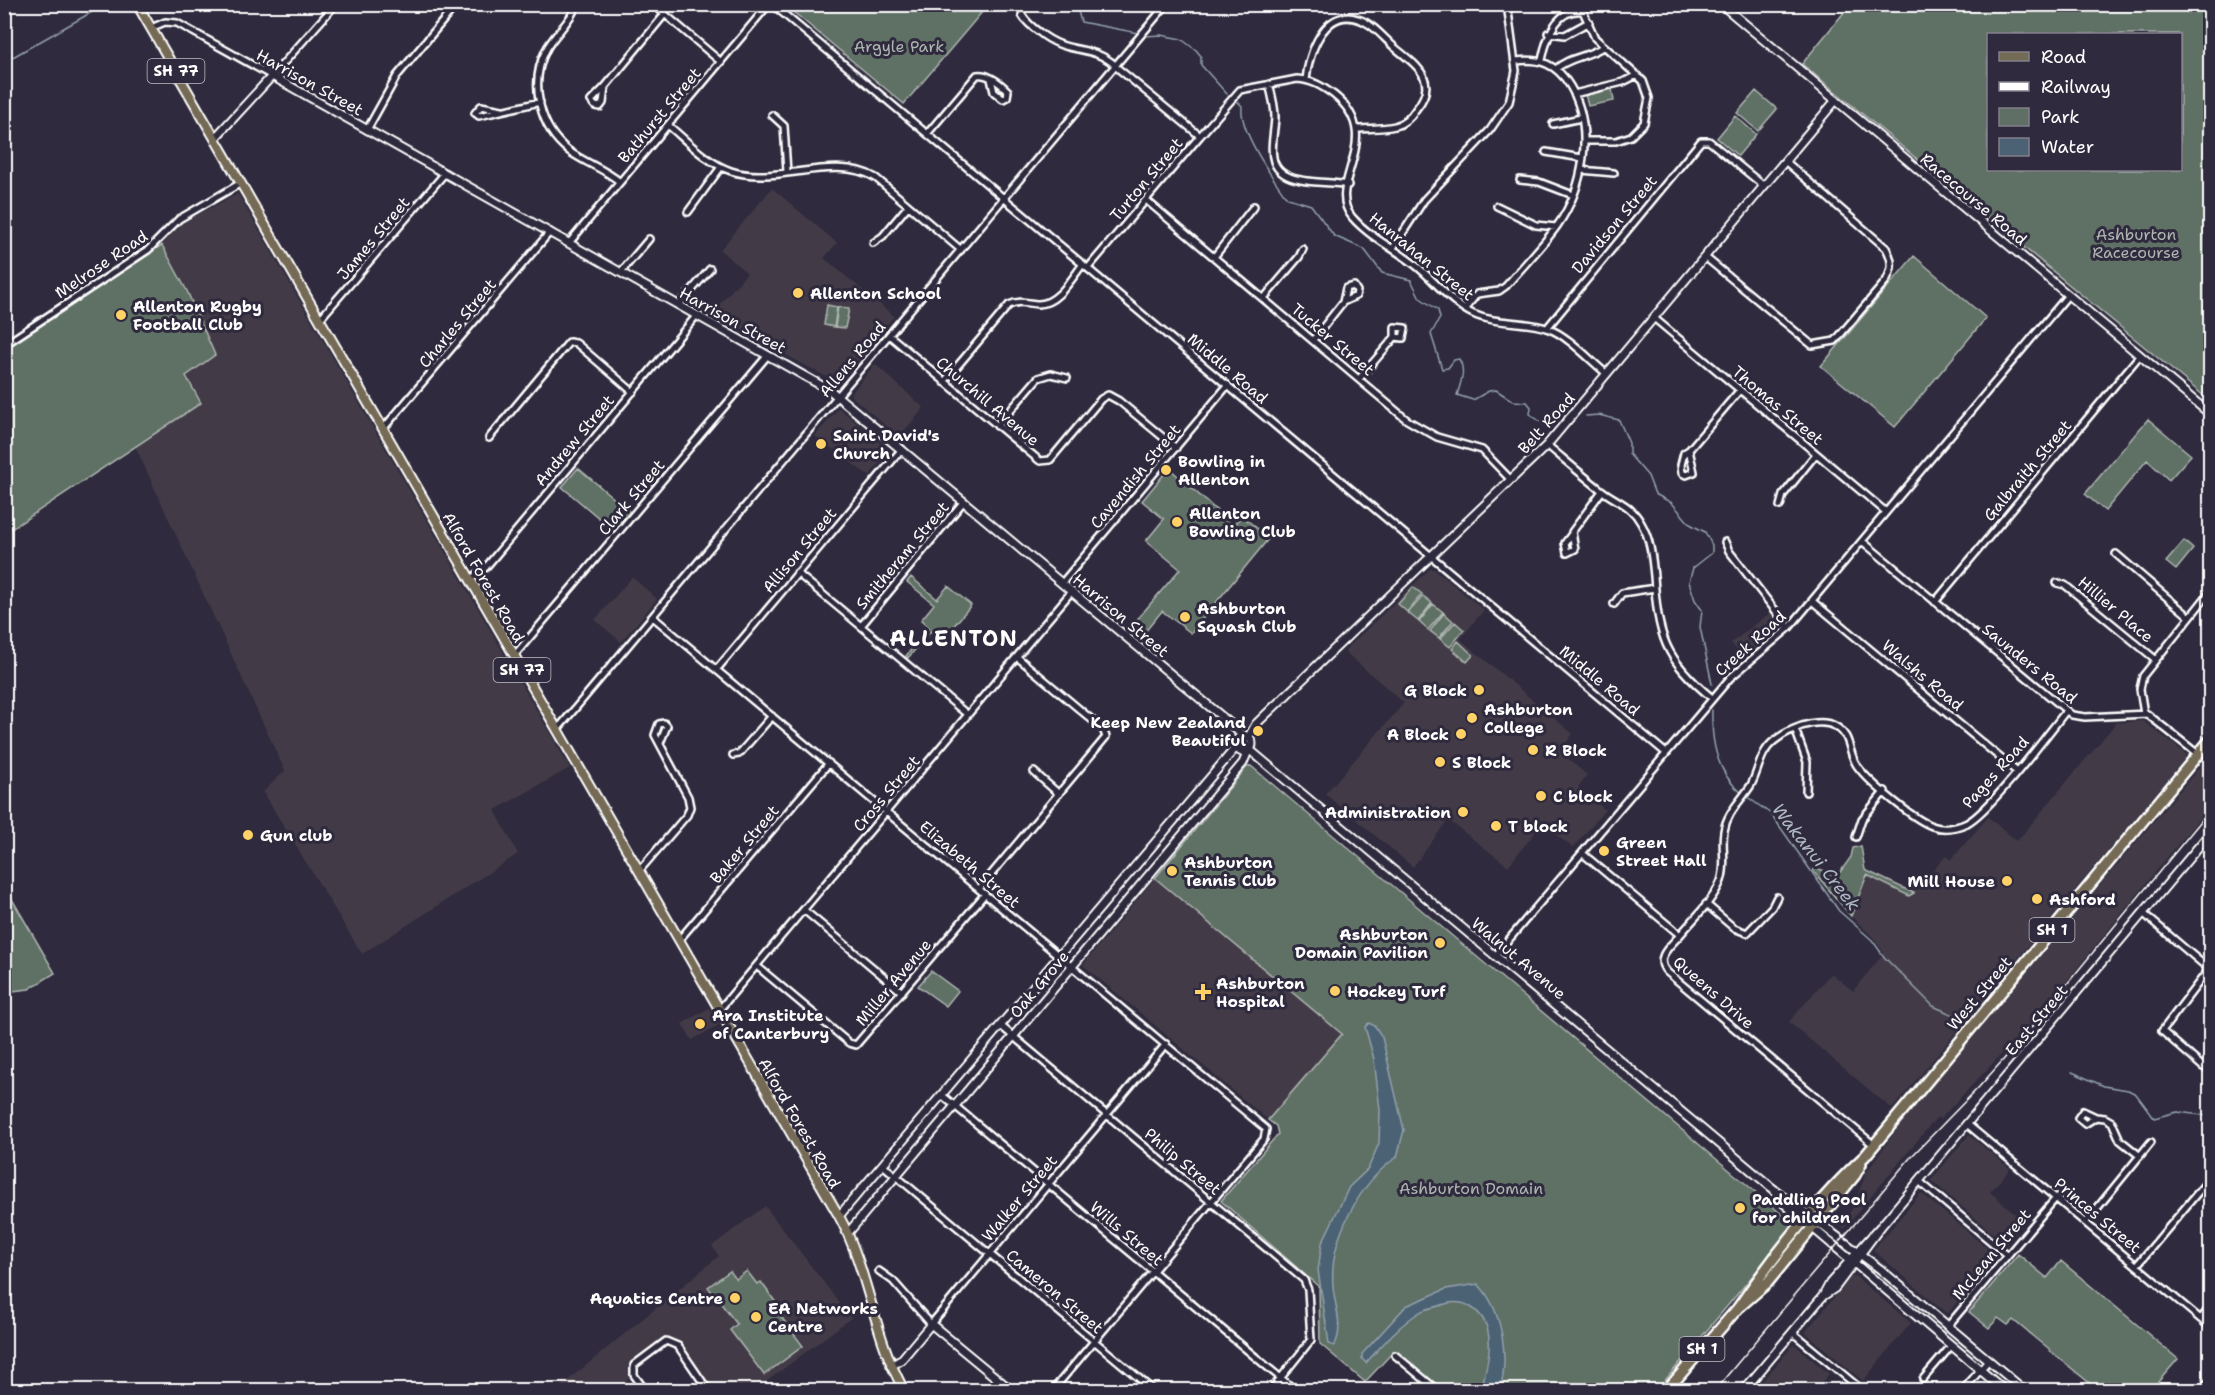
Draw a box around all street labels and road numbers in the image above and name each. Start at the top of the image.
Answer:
street label: Harrison Street [253,44,367,121]
road number: SH 77 [148,59,204,83]
street label: Bathurst Street [613,63,706,168]
street label: Turton Street [1105,133,1187,225]
street label: Racecourse Road [1916,149,2031,250]
street label: Davidson Street [1567,171,1662,278]
street label: James Street [332,192,414,284]
street label: Hanrahan Street [1365,207,1479,305]
street label: Melrose Road [51,226,152,303]
street label: Charles Street [414,274,501,372]
street label: Harrison Street [676,282,790,359]
street label: Tucker Street [1287,298,1379,380]
street label: Allens Road [814,317,890,402]
street label: Middle Road [1183,328,1272,408]
street label: Churchill Avenue [932,352,1044,451]
street label: Thomas Street [1728,361,1828,450]
street label: Belt Road [1513,388,1579,458]
street label: Andrew Street [530,390,619,490]
street label: Galbraith Street [1979,415,2076,525]
street label: Cavendish Street [1085,420,1185,533]
street label: Clark Street [593,455,669,540]
street label: Smitheram Street [851,497,954,614]
street label: Allison Street [758,503,841,597]
street label: Alford Forest Road [438,508,529,646]
street label: Harrison Street [1068,569,1173,662]
street label: Hillier Place [2074,572,2158,647]
street label: Creek Road [1710,606,1790,681]
street label: Saunders Road [1978,619,2082,708]
street label: Walshs Road [1877,635,1968,716]
street label: Middle Road [1555,640,1644,720]
road number: SH 77 [494,658,550,682]
street label: Pages Road [1957,732,2033,813]
street label: Cross Street [848,751,924,836]
street label: Baker Street [705,801,783,888]
street label: Elizabeth Street [915,816,1024,913]
street label: Walnut Avenue [1467,913,1570,1004]
road number: SH 1 [2030,918,2074,942]
street label: Miller Avenue [851,934,936,1030]
street label: Oak Grove [1005,946,1074,1022]
street label: Queens Drive [1669,951,1759,1033]
street label: West Street [1942,952,2017,1035]
street label: East Street [2000,980,2072,1060]
street label: Alford Forest Road [754,1054,845,1192]
street label: Philip Street [1140,1123,1225,1200]
street label: Walker Street [977,1151,1062,1246]
street label: Princes Street [2050,1173,2145,1258]
street label: Wills Street [1086,1196,1168,1270]
street label: McLean Street [1947,1204,2036,1304]
street label: Cameron Street [1002,1245,1108,1338]
road number: SH 1 [1680,1337,1724,1361]

